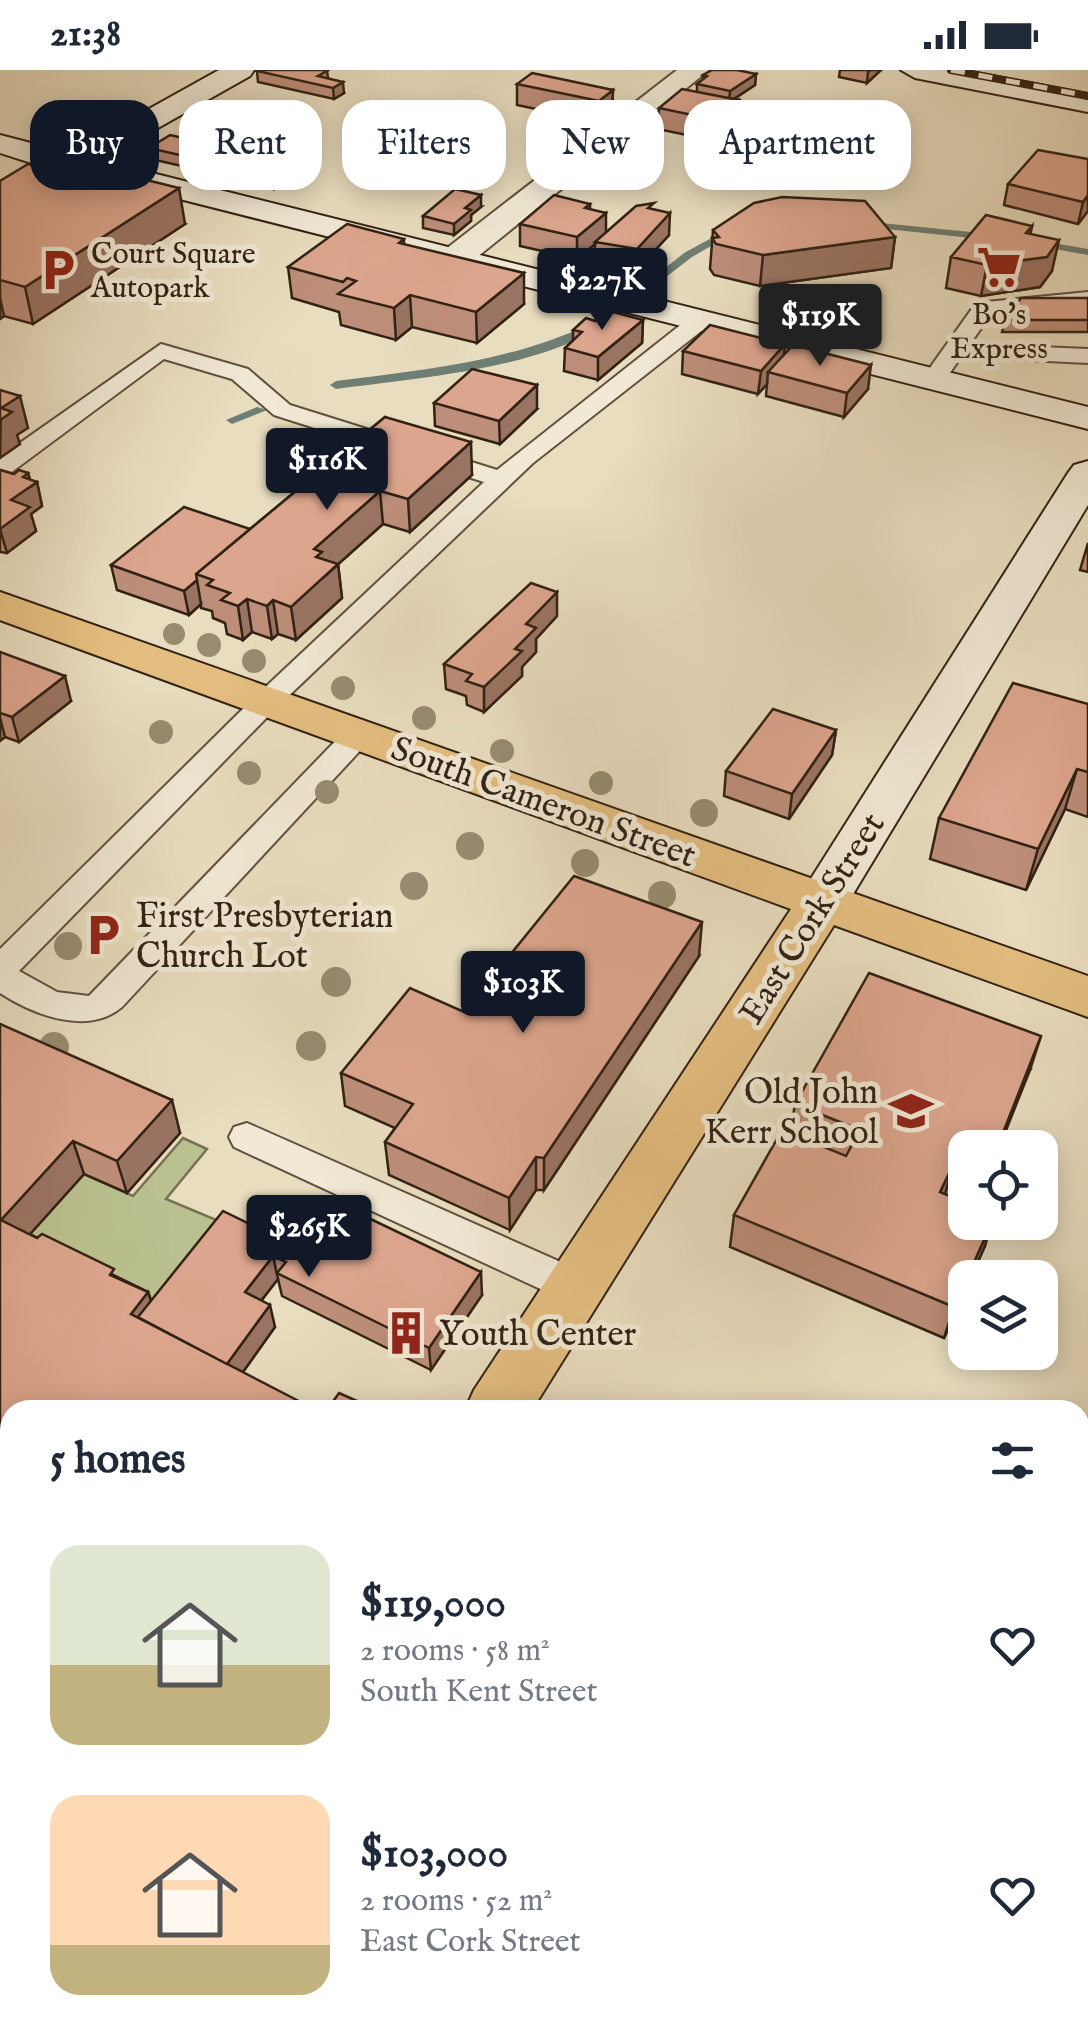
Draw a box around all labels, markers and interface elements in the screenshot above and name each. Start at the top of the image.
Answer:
text: 21:38 [50,11,121,59]
chip: Buy [30,100,159,190]
chip: Rent [179,100,322,190]
chip: Filters [342,100,506,190]
chip: New [526,100,664,190]
chip: Apartment [684,100,911,190]
place label: Court Square Autopark [90,236,255,308]
supermarket icon: Bo's Express [975,243,1023,291]
parking icon: Court Square Autopark [34,246,82,294]
pin: $227K [532,248,672,333]
text: $227K [559,260,645,301]
pin: $119K [750,284,890,369]
text: $119K [781,296,859,337]
place label: Bo's Express [950,297,1048,369]
pin: $116K [257,428,397,513]
text: $116K [288,440,366,481]
street label: South Cameron Street [385,727,702,879]
street label: East Cork Street [730,805,896,1034]
place label: First Presbyterian Church Lot [136,895,394,980]
parking icon: First Presbyterian Church Lot [79,911,127,959]
pin: $103K [453,951,593,1036]
text: $103K [483,963,563,1004]
place label: Old John Kerr School [705,1071,878,1156]
school or university icon: Old John Kerr School [887,1087,935,1135]
map controls [948,1130,1058,1370]
button: locate [948,1130,1058,1240]
pin: $265K [239,1195,379,1280]
text: $265K [269,1207,349,1248]
button: layers [948,1260,1058,1370]
building icon: Youth Center [382,1309,430,1357]
place label: Youth Center [439,1313,637,1358]
icon: filters [985,1433,1040,1488]
text: 5 homes [50,1434,186,1487]
text: $119,000 [360,1578,506,1631]
icon: home [130,1585,250,1705]
icon: heart [985,1618,1040,1673]
text: 2 rooms · 58 m² [360,1631,550,1672]
text: South Kent Street [360,1672,597,1713]
text: $103,000 [360,1828,508,1881]
icon: home [130,1835,250,1955]
icon: heart [985,1868,1040,1923]
text: 2 rooms · 52 m² [360,1881,552,1922]
text: East Cork Street [360,1922,580,1963]

